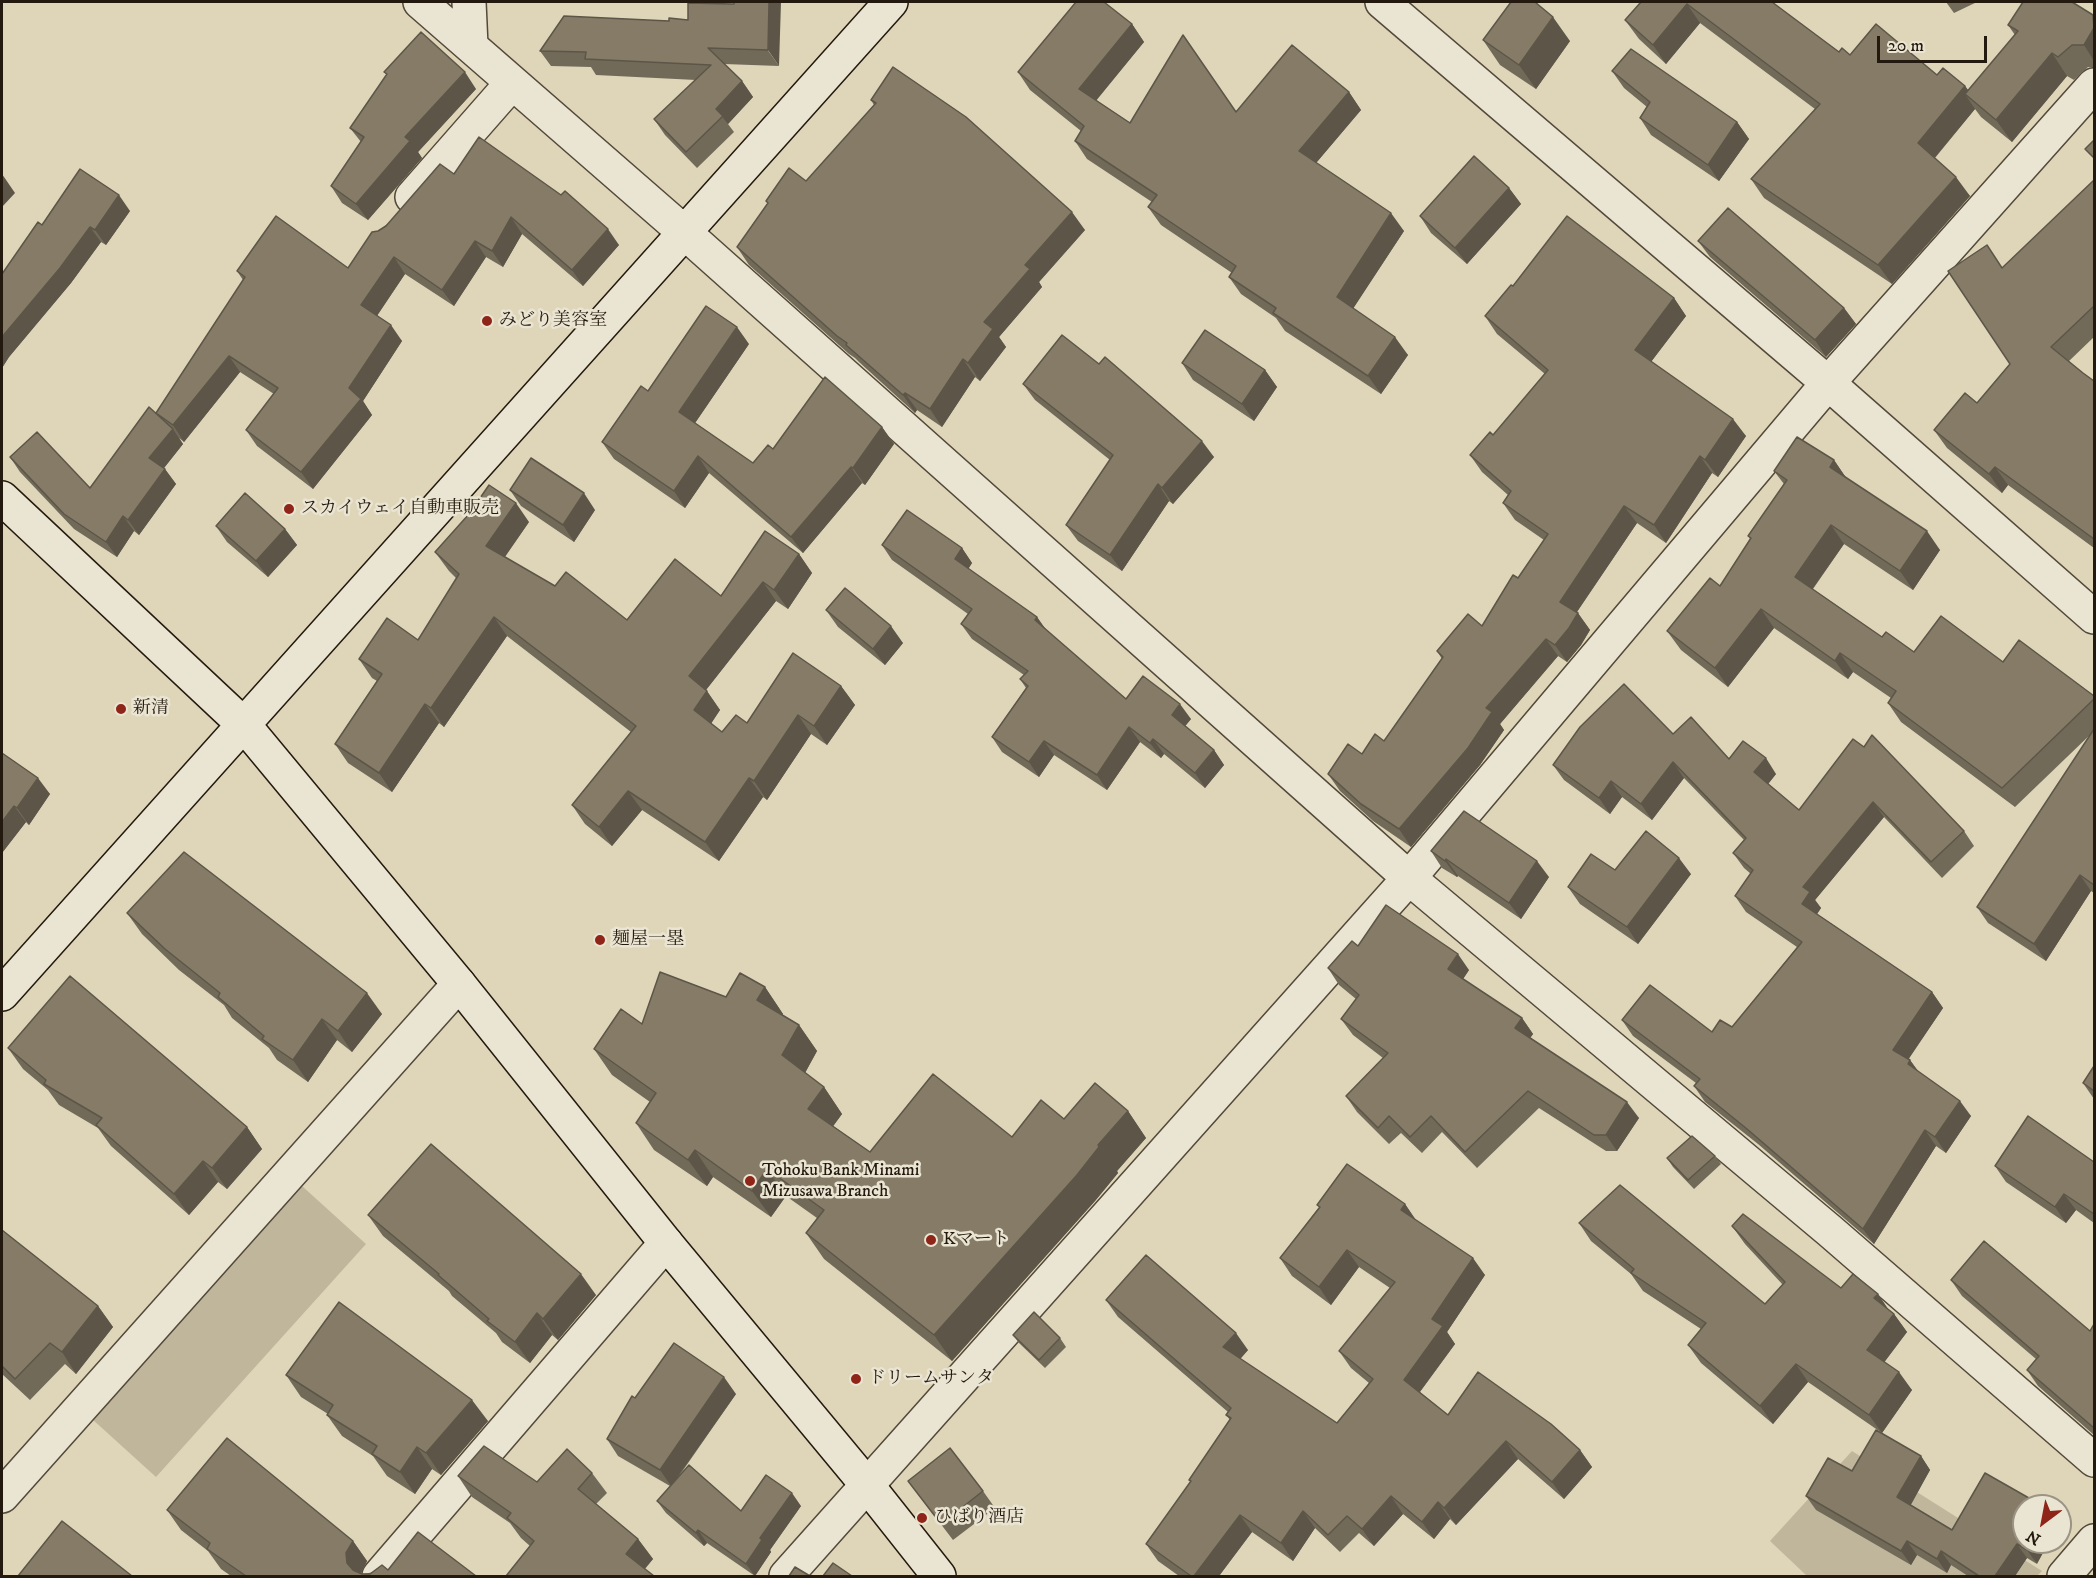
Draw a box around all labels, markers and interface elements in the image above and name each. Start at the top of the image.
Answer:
scale bar [1880,24,1990,62]
text: 20 m [1888,35,1924,57]
place label: みどり美容室 [499,310,607,332]
marker: みどり美容室 [480,314,494,328]
place label: スカイウェイ自動車販売 [301,498,499,520]
marker: スカイウェイ自動車販売 [282,502,296,516]
place label: 新清 [133,698,169,720]
marker: 新清 [114,702,128,716]
place label: 麺屋一塁 [612,929,684,951]
marker: 麺屋一塁 [593,933,607,947]
place label: Tohoku Bank Minami Mizusawa Branch [762,1160,919,1202]
marker: Tohoku Bank Minami Mizusawa Branch [743,1174,757,1188]
place label: Kマート [943,1229,1010,1251]
marker: Kマート [924,1233,938,1247]
place label: ドリームサンタ [868,1368,994,1390]
marker: ドリームサンタ [849,1372,863,1386]
north arrow [2012,1494,2072,1554]
place label: ひばり酒店 [934,1507,1024,1529]
marker: ひばり酒店 [915,1511,929,1525]
text: N [2023,1526,2044,1550]

